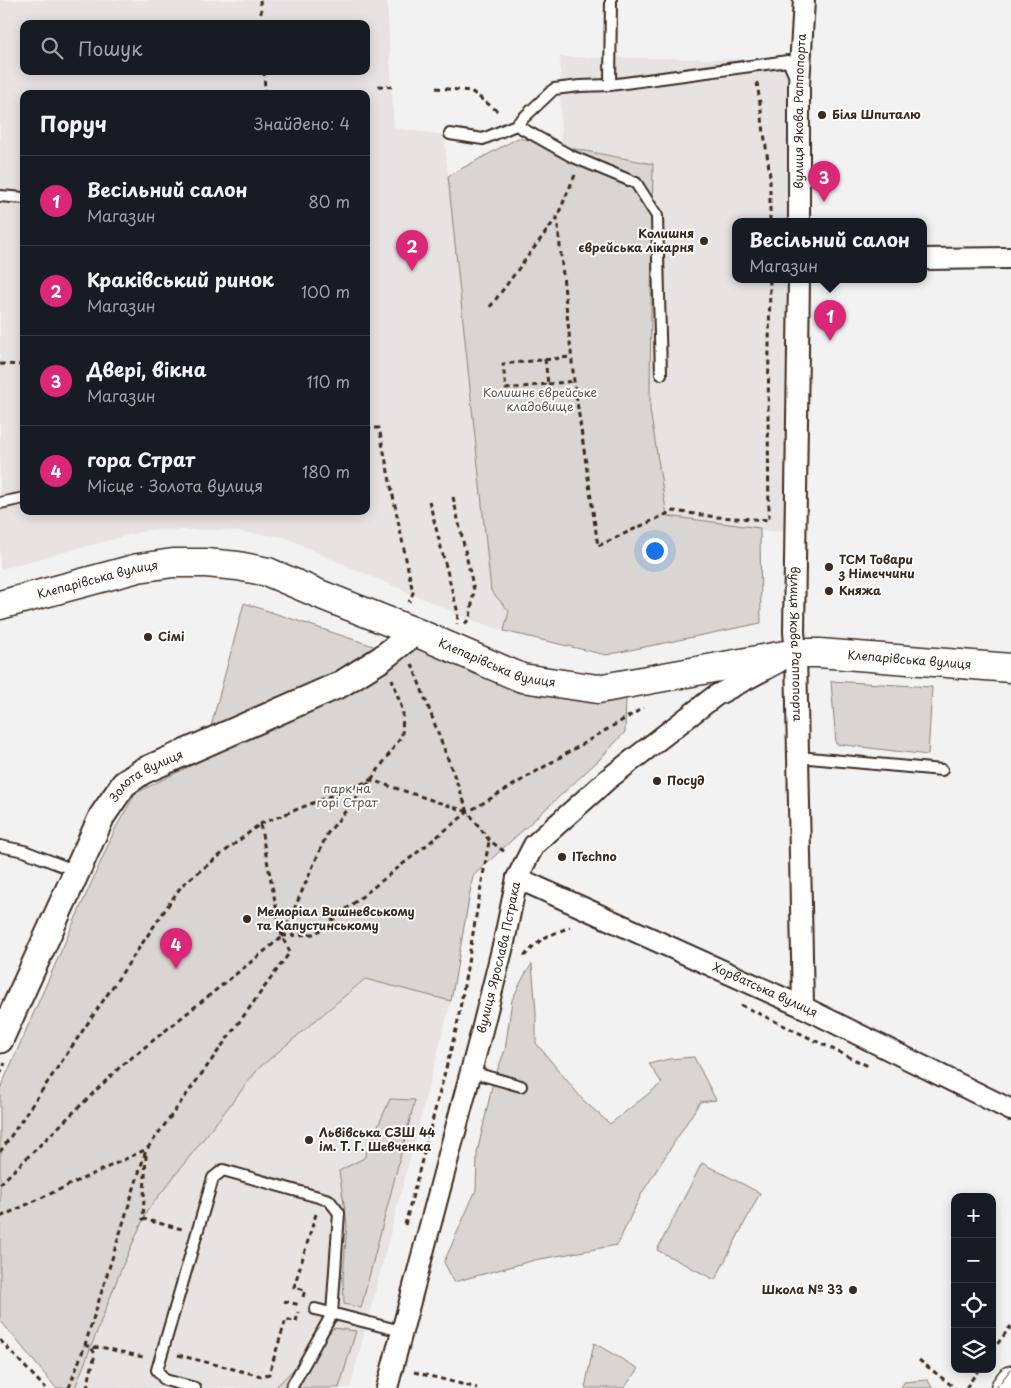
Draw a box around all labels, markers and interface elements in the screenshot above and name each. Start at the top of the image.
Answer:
search box [20,20,370,75]
street label: вулиця Якова Раппопорта [789,32,810,189]
icon: search [38,34,66,62]
text: Пошук [78,34,143,62]
place label: Біля Шпиталю [832,105,921,123]
text: Поруч [40,107,107,139]
marker: Біля Шпиталю [816,109,828,121]
text: Знайдено: 4 [254,111,350,135]
pin: 3 [808,161,840,202]
text: Весільний салон [87,175,247,203]
text: 1 [52,189,60,213]
text: 80 m [308,189,350,213]
text: Магазин [87,203,156,227]
popup [732,218,927,283]
place label: Колишня єврейська лікарня [578,224,694,256]
text: Весільний салон [749,225,910,253]
pin: 2 [396,230,428,271]
marker: Колишня єврейська лікарня [698,235,710,247]
text: Магазин [749,253,818,277]
text: Краківський ринок [87,265,274,293]
text: 2 [50,279,62,303]
text: 100 m [301,279,350,303]
text: Магазин [87,293,156,317]
pin: 1 [814,300,846,341]
text: Двері, вікна [87,355,207,383]
text: 3 [51,369,61,393]
text: 110 m [307,369,350,393]
text: Магазин [87,383,156,407]
park label: Колишнє єврейське кладовище [483,383,597,415]
text: гора Страт [87,445,195,473]
text: 4 [51,459,61,483]
text: 180 m [302,459,350,483]
text: Місце · Золота вулиця [87,473,263,497]
your location [642,538,668,564]
place label: ТСМ Товари з Німеччини [838,550,915,582]
street label: Клепарівська вулиця [35,555,159,603]
marker: ТСМ Товари з Німеччини [823,561,835,573]
street label: вулиця Якова Раппопорта [786,566,807,722]
place label: Княжа [839,581,882,599]
marker: Княжа [823,585,835,597]
place label: Сімі [158,627,185,645]
marker: Сімі [142,631,154,643]
street label: Клепарівська вулиця [436,633,557,691]
street label: Клепарівська вулиця [847,645,972,673]
street label: Золота вулиця [104,745,186,805]
place label: Посуд [667,771,704,789]
marker: Посуд [651,775,663,787]
park label: парк на горі Страт [316,779,379,811]
place label: ITechno [572,847,617,865]
marker: ITechno [556,851,568,863]
street label: вулиця Ярослава Пстрака [472,879,524,1035]
place label: Меморіал Вишневському та Капустинському [257,902,415,934]
marker: Меморіал Вишневському та Капустинському [241,913,253,925]
pin: 4 [160,928,192,969]
street label: Хорватська вулиця [710,957,821,1021]
place label: Львівська СЗШ 44 ім. Т. Г. Шевченка [319,1123,435,1155]
marker: Львівська СЗШ 44 ім. Т. Г. Шевченка [303,1134,315,1146]
map controls [951,1193,996,1373]
button: + [951,1193,996,1238]
button: − [951,1238,996,1283]
place label: Школа № 33 [762,1280,843,1298]
button: locate [951,1283,996,1328]
marker: Школа № 33 [847,1284,859,1296]
button: layers [951,1328,996,1373]

